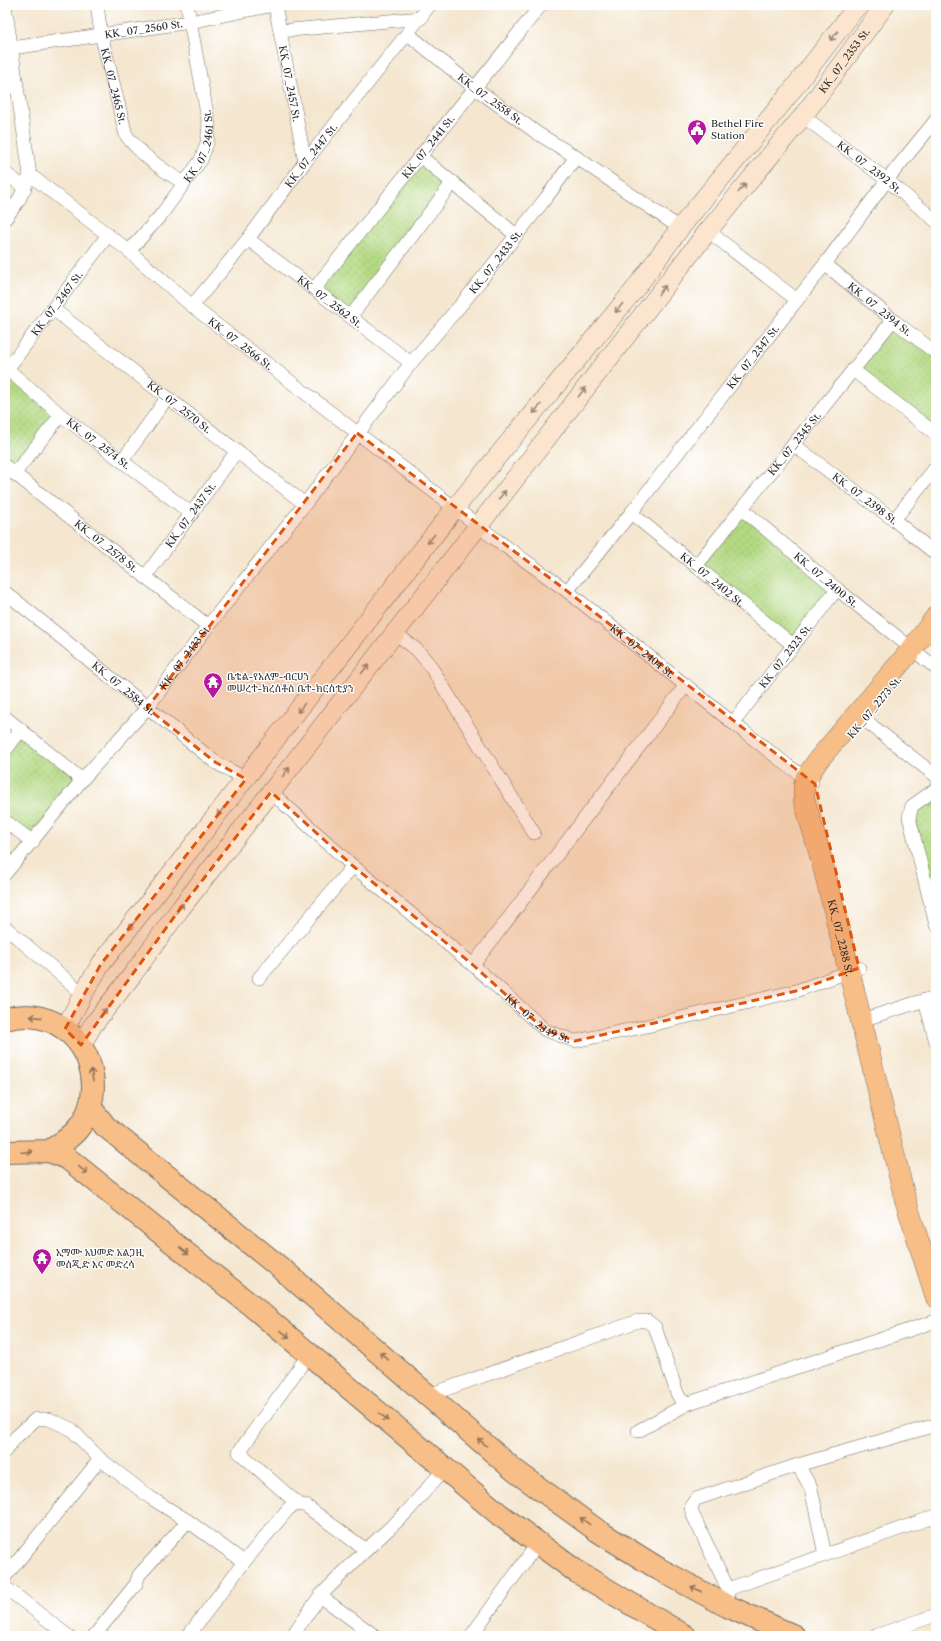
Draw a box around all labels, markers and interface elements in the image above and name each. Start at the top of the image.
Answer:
street label: KK_07_2560 St. [104,17,184,41]
street label: KK_07_2353 St. [816,25,873,96]
one-way arrow [830,30,839,41]
street label: KK_07_2457 St. [276,44,303,123]
street label: KK_07_2465 St. [98,47,129,126]
street label: KK_07_2558 St. [455,71,526,128]
street label: KK_07_2461 St. [181,108,216,185]
street label: KK_07_2441 St. [399,112,458,181]
place label: Bethel Fire Station [711,117,764,142]
public building icon: Bethel Fire Station [686,118,708,146]
street label: KK_07_2447 St. [282,121,340,190]
street label: KK_07_2392 St. [834,138,905,197]
one-way arrow [738,183,747,194]
street label: KK_07_2433 St. [467,227,525,296]
street label: KK_07_2467 St. [29,268,86,339]
street label: KK_07_2562 St. [295,273,365,331]
street label: KK_07_2394 St. [845,280,914,339]
one-way arrow [657,284,666,295]
one-way arrow [615,303,624,314]
street label: KK_07_2566 St. [205,315,276,373]
street label: KK_07_2347 St. [724,322,782,392]
street label: KK_07_2570 St. [144,378,214,437]
one-way arrow [577,387,586,398]
one-way arrow [532,403,541,414]
street label: KK_07_2345 St. [765,409,824,478]
street label: KK_07_2574 St. [64,415,133,472]
street label: KK_07_2398 St. [830,470,901,528]
street label: KK_07_2437 St. [163,480,219,550]
one-way arrow [498,490,506,501]
street label: KK_07_2578 St. [72,517,141,576]
one-way arrow [427,533,436,544]
street label: KK_07_2402 St. [677,550,747,610]
street label: KK_07_2400 St. [791,550,861,611]
street label: KK_07_2323 St. [756,621,815,691]
street label: KK_07_2433 St. [157,622,214,693]
street label: KK_07_2404 St. [607,622,678,681]
street label: KK_07_2584 St. [89,659,158,719]
one-way arrow [361,664,370,675]
place label: ቤቴል-የአለም-ብርሀን መሠረተ-ክረስቶስ ቤተ-ክርስቲያን [227,670,354,695]
temple icon: ቤቴል-የአለም-ብርሀን መሠረተ-ክረስቶስ ቤተ-ክርስቲያን [202,671,224,699]
street label: KK_07_2273 St. [845,673,904,741]
one-way arrow [296,703,305,714]
one-way arrow [282,767,290,778]
one-way arrow [217,806,225,817]
street label: KK_07_2288 St. [825,898,856,978]
one-way arrow [176,903,185,914]
one-way arrow [128,919,137,930]
street label: KK_07_2349 St. [502,991,573,1046]
one-way arrow [99,1007,107,1018]
one-way arrow [30,1014,43,1021]
one-way arrow [88,1069,96,1082]
one-way arrow [20,1148,33,1155]
one-way arrow [78,1166,89,1174]
place label: ኢማሙ አህመድ አልጋዚ መስጂድ እና መድረሳ [56,1246,144,1271]
temple icon: ኢማሙ አህመድ አልጋዚ መስጂድ እና መድረሳ [31,1247,53,1275]
one-way arrow [179,1247,190,1256]
one-way arrow [279,1329,290,1338]
one-way arrow [379,1352,389,1361]
one-way arrow [379,1413,390,1422]
one-way arrow [476,1438,487,1447]
one-way arrow [579,1517,590,1525]
one-way arrow [690,1585,702,1592]

